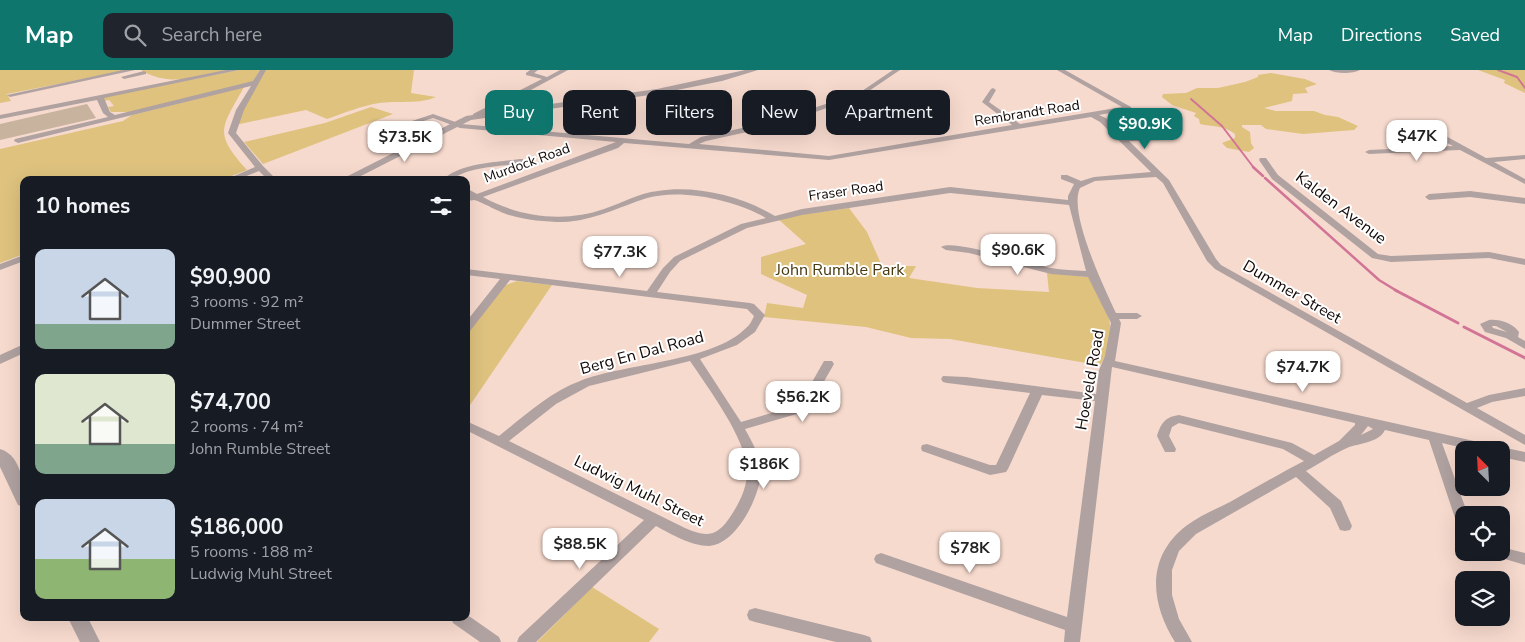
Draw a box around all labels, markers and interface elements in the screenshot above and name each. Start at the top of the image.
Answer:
search box [103,13,453,58]
text: Map [25,19,73,51]
icon: search [121,21,149,49]
text: Search here [161,22,262,48]
text: Map [1278,23,1313,47]
text: Directions [1341,23,1422,47]
text: Saved [1450,23,1500,47]
chip: Buy [485,90,553,135]
chip: Rent [563,90,636,135]
chip: Filters [646,90,732,135]
chip: New [742,90,816,135]
chip: Apartment [826,90,950,135]
street label: Rembrandt Road [973,95,1081,131]
pin: $90.9K [1104,108,1186,150]
text: $90.9K [1119,113,1172,135]
pin: $47K [1387,119,1447,162]
pin: $73.5K [364,121,446,163]
text: $47K [1397,125,1437,147]
text: $73.5K [379,126,432,148]
street label: Murdock Road [481,139,573,187]
street label: Kalden Avenue [1291,167,1391,249]
street label: Fraser Road [807,176,885,206]
text: 10 homes [35,192,130,220]
icon: filters [427,192,455,220]
pin: $90.6K [977,234,1059,276]
pin: $77.3K [579,236,661,278]
text: $90.6K [992,239,1045,261]
text: $77.3K [594,241,647,263]
street label: Dummer Street [1239,255,1346,329]
park label: John Rumble Park [775,259,905,281]
text: $90,900 [190,263,271,291]
icon: home [75,269,135,329]
text: 3 rooms · 92 m² [190,291,303,313]
text: Dummer Street [190,313,300,335]
street label: Berg En Dal Road [578,326,706,380]
street label: Hoeveld Road [1070,328,1110,432]
pin: $74.7K [1262,350,1344,393]
text: $74.7K [1277,356,1330,378]
pin: $56.2K [762,380,844,423]
text: $56.2K [777,386,830,408]
text: $74,700 [190,388,271,416]
icon: home [75,394,135,454]
text: 2 rooms · 74 m² [190,416,303,438]
text: John Rumble Street [190,438,330,460]
north arrow [1455,441,1510,496]
map controls [1455,441,1510,626]
pin: $186K [729,448,799,490]
street label: Ludwig Muhl Street [570,450,708,532]
text: $186K [739,453,789,475]
button: locate [1455,506,1510,561]
text: $186,000 [190,513,283,541]
icon: home [75,519,135,579]
pin: $88.5K [539,528,621,570]
pin: $78K [940,532,1000,574]
text: $88.5K [554,533,607,555]
text: $78K [950,537,990,559]
text: 5 rooms · 188 m² [190,541,313,563]
text: Ludwig Muhl Street [190,563,332,585]
button: layers [1455,571,1510,626]

